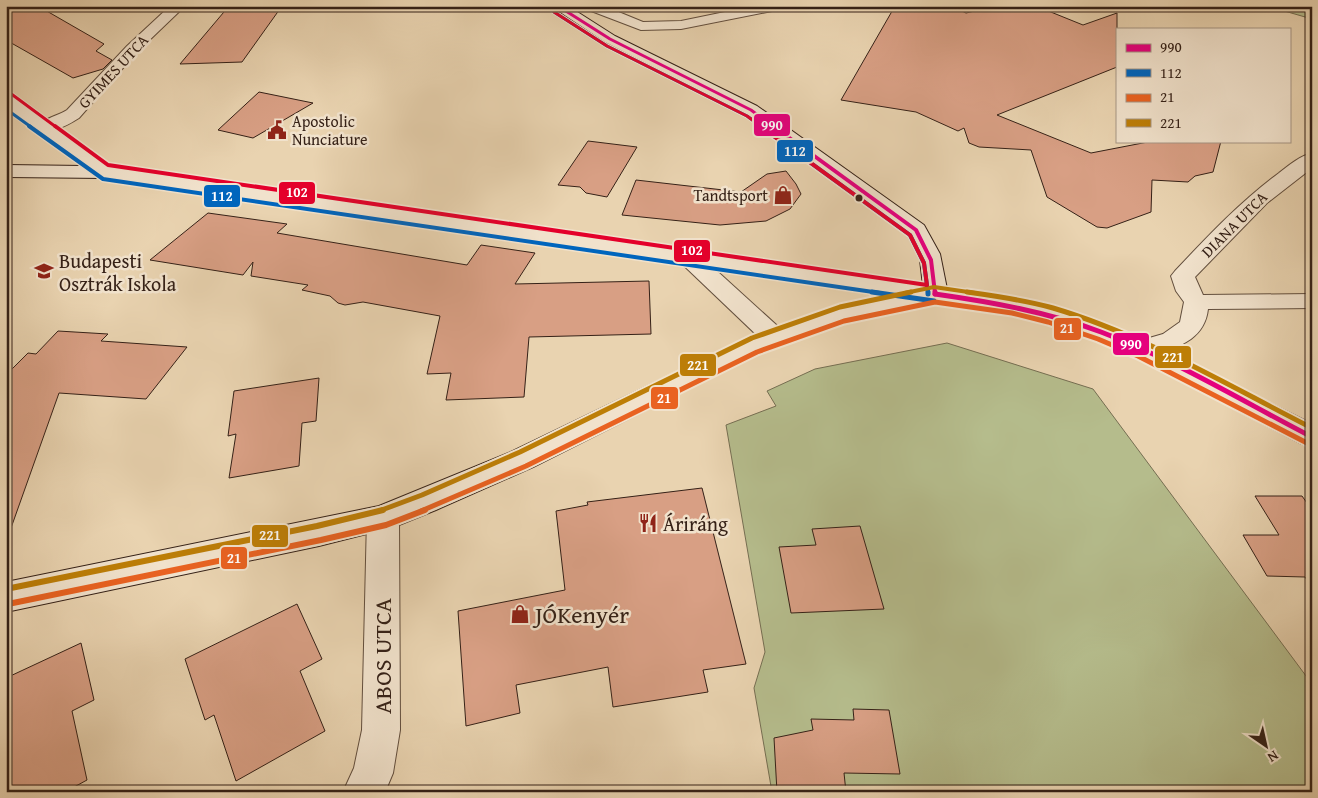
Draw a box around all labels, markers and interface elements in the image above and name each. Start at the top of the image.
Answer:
street label: GYIMES UTCA [72,28,154,114]
legend [1116,28,1290,142]
text: 990 [1160,36,1182,57]
text: 112 [1160,62,1182,83]
text: 21 [1160,86,1174,107]
place label: Apostolic Nunciature [292,109,367,151]
text: 221 [1160,112,1182,133]
line badge: 990 [753,113,791,137]
text: 990 [761,115,783,135]
public building icon: Apostolic Nunciature [266,119,288,141]
line badge: 112 [776,139,814,163]
text: 112 [784,141,806,161]
line badge: 102 [278,181,316,205]
text: 102 [286,182,308,202]
place label: Tandtsport [694,183,768,207]
line badge: 112 [203,184,241,208]
shop icon: Tandtsport [772,184,794,206]
street label: DIANA UTCA [1195,185,1273,263]
text: 112 [211,186,233,206]
unlabelled marker [854,193,864,203]
line badge: 102 [673,239,711,263]
text: 102 [681,240,703,260]
place label: Budapesti Osztrák Iskola [59,246,177,298]
school or university icon: Budapesti Osztrák Iskola [33,260,55,282]
line badge: 21 [1053,317,1082,341]
text: 21 [1060,318,1074,338]
line badge: 990 [1112,332,1150,356]
text: 990 [1120,334,1142,354]
line badge: 221 [1154,345,1192,369]
text: 221 [1162,347,1184,367]
line badge: 221 [679,353,717,377]
text: 221 [687,355,709,375]
line badge: 21 [650,386,679,410]
text: 21 [657,388,671,408]
place label: Áriráng [663,509,728,538]
restaurant icon: Áriráng [637,512,659,534]
line badge: 221 [251,524,289,548]
text: 221 [259,525,281,545]
line badge: 21 [220,546,248,570]
text: 21 [227,548,241,568]
place label: JÓKenyér [532,597,629,632]
street label: ABOS UTCA [365,598,400,714]
shop icon: JÓKenyér [509,603,531,625]
north arrow [1240,720,1290,770]
text: N [1263,746,1283,768]

